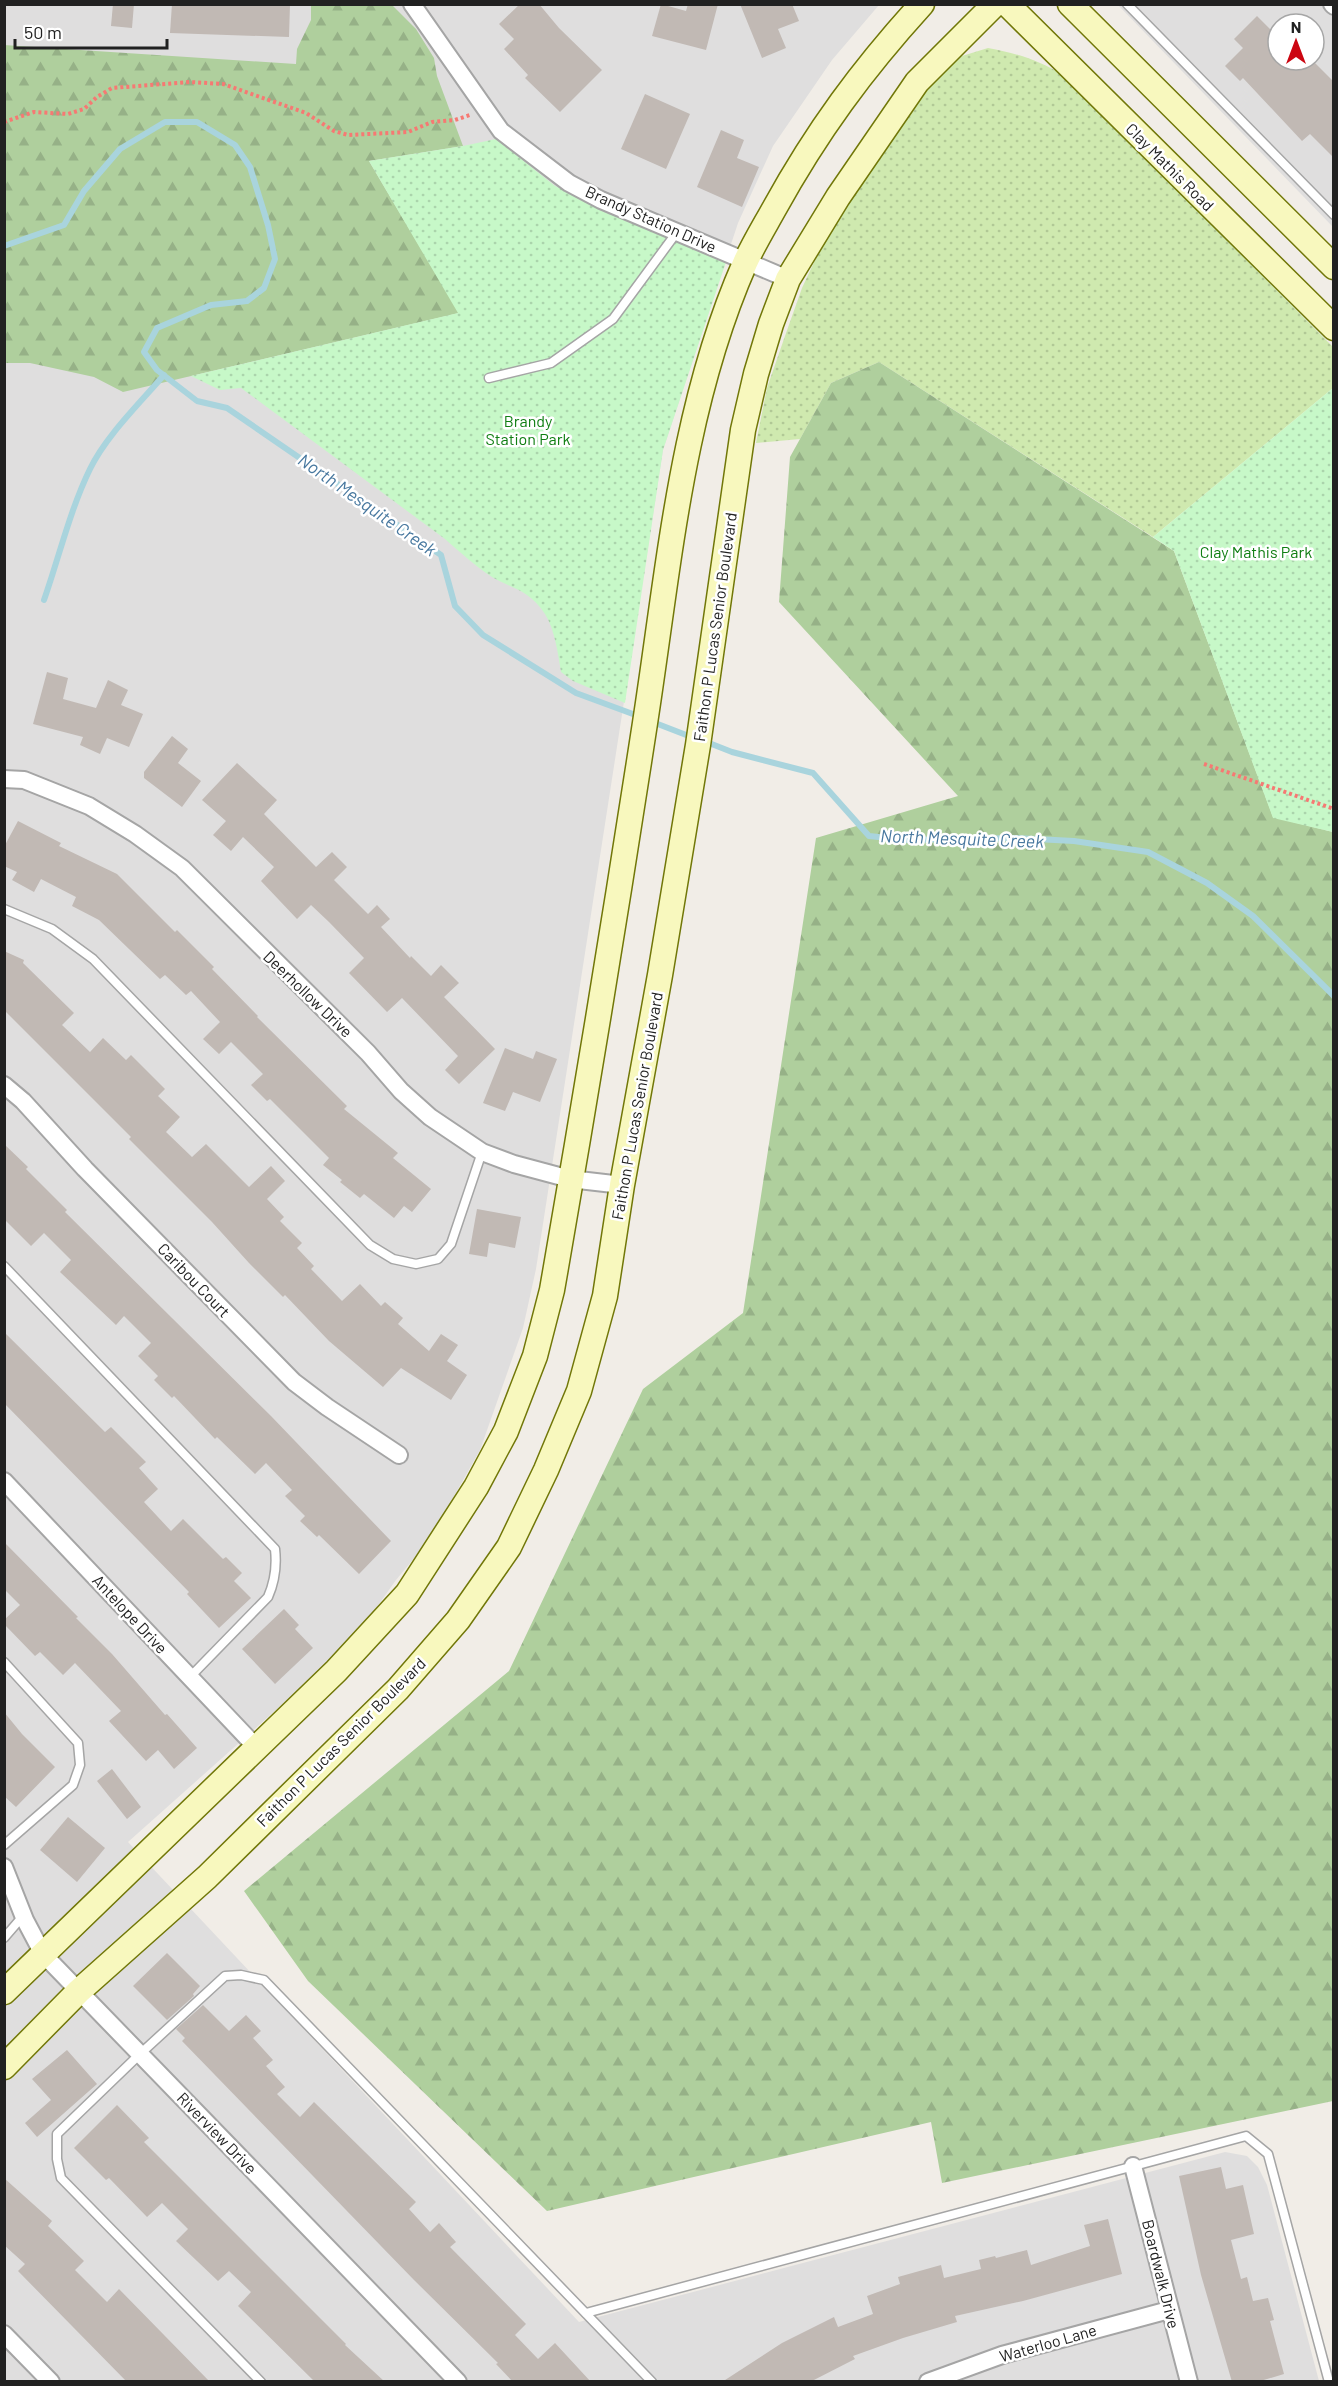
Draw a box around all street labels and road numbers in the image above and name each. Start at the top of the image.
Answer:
street label: Clay Mathis Road [1122,119,1218,215]
street label: Brandy Station Drive [583,181,720,256]
street label: Faithon P Lucas Senior Boulevard [689,511,740,743]
street label: Deerhollow Drive [260,946,357,1041]
street label: Faithon P Lucas Senior Boulevard [607,990,666,1221]
street label: Caribou Court [154,1239,234,1321]
street label: Antelope Drive [89,1570,172,1657]
street label: Faithon P Lucas Senior Boulevard [252,1653,429,1830]
street label: Riverview Drive [174,2088,261,2178]
street label: Boardwalk Drive [1139,2217,1184,2330]
street label: Waterloo Lane [997,2320,1099,2365]

